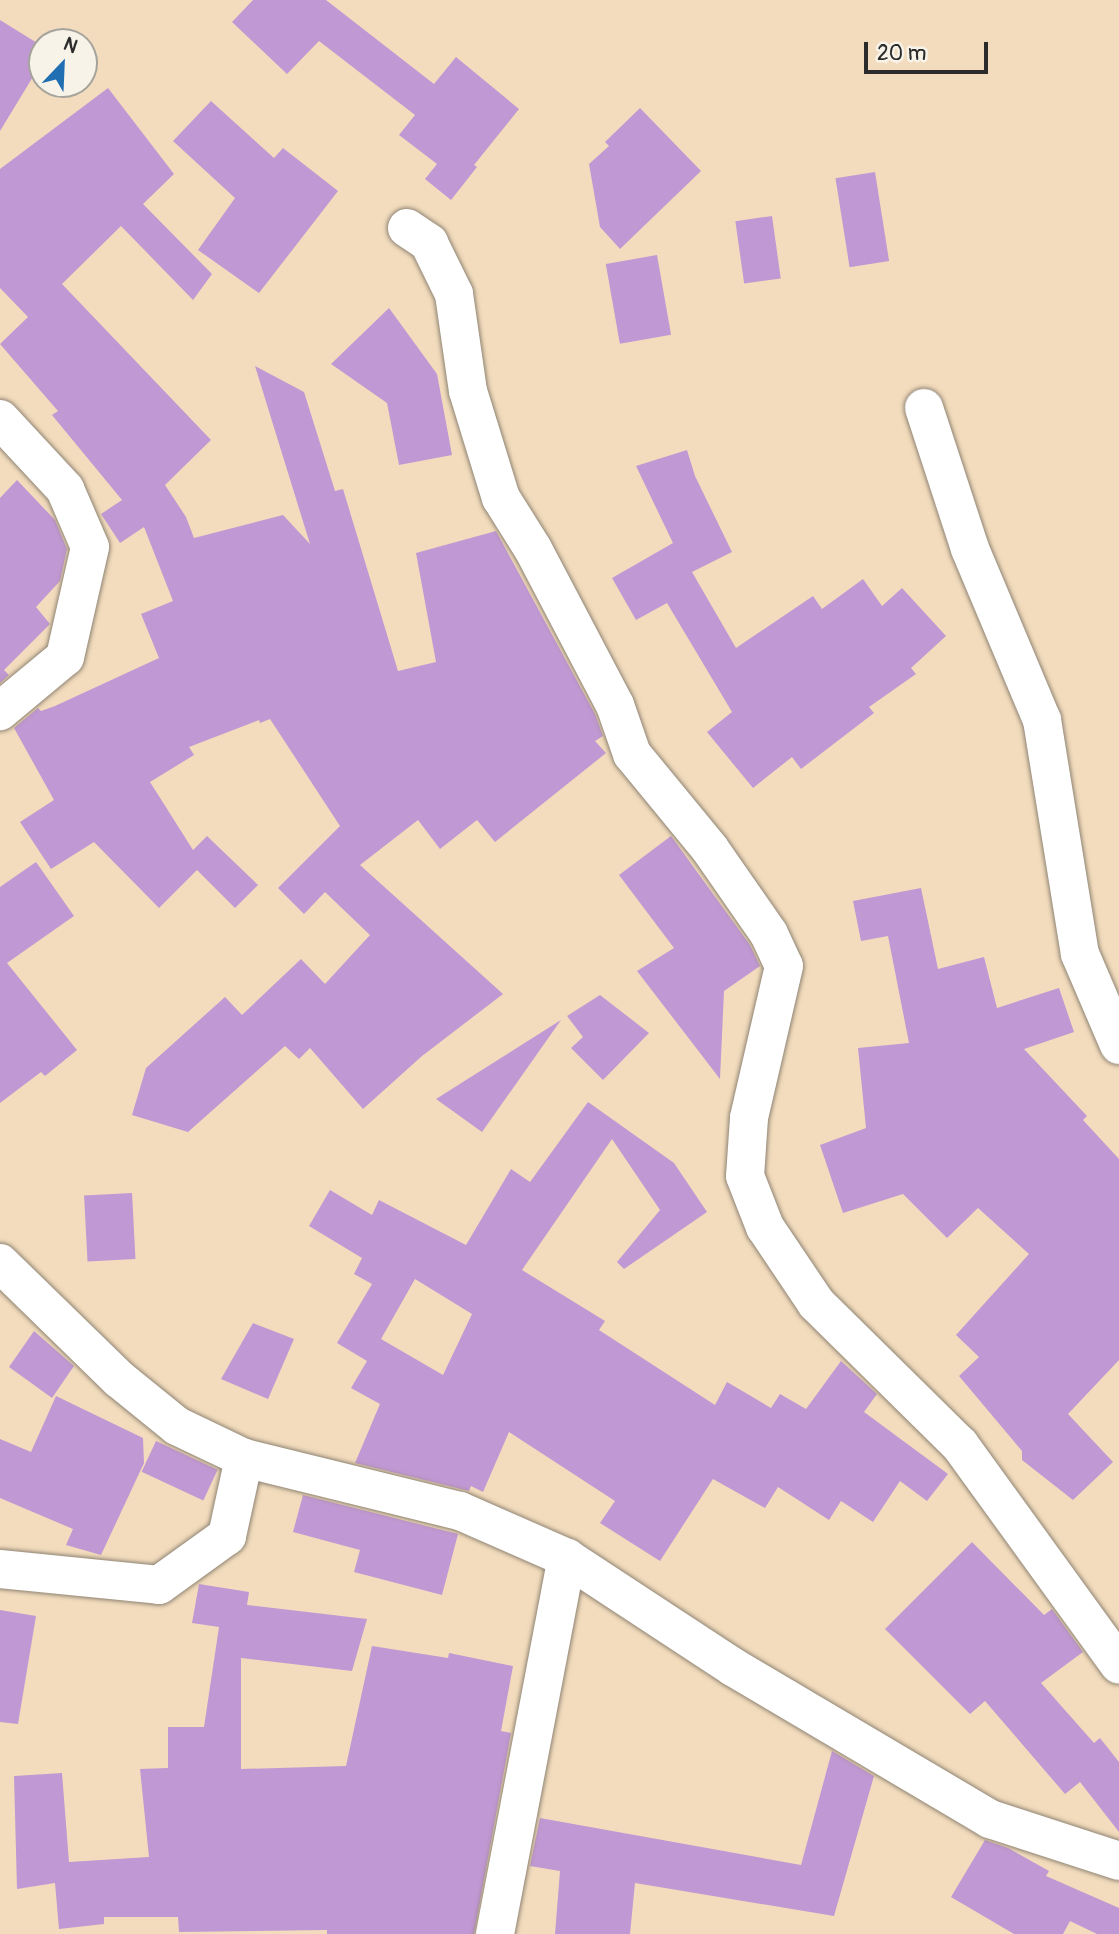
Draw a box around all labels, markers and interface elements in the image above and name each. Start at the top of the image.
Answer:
north arrow [28,28,98,98]
scale bar [867,28,991,72]
text: N [60,32,81,59]
text: 20 m [877,40,926,67]

